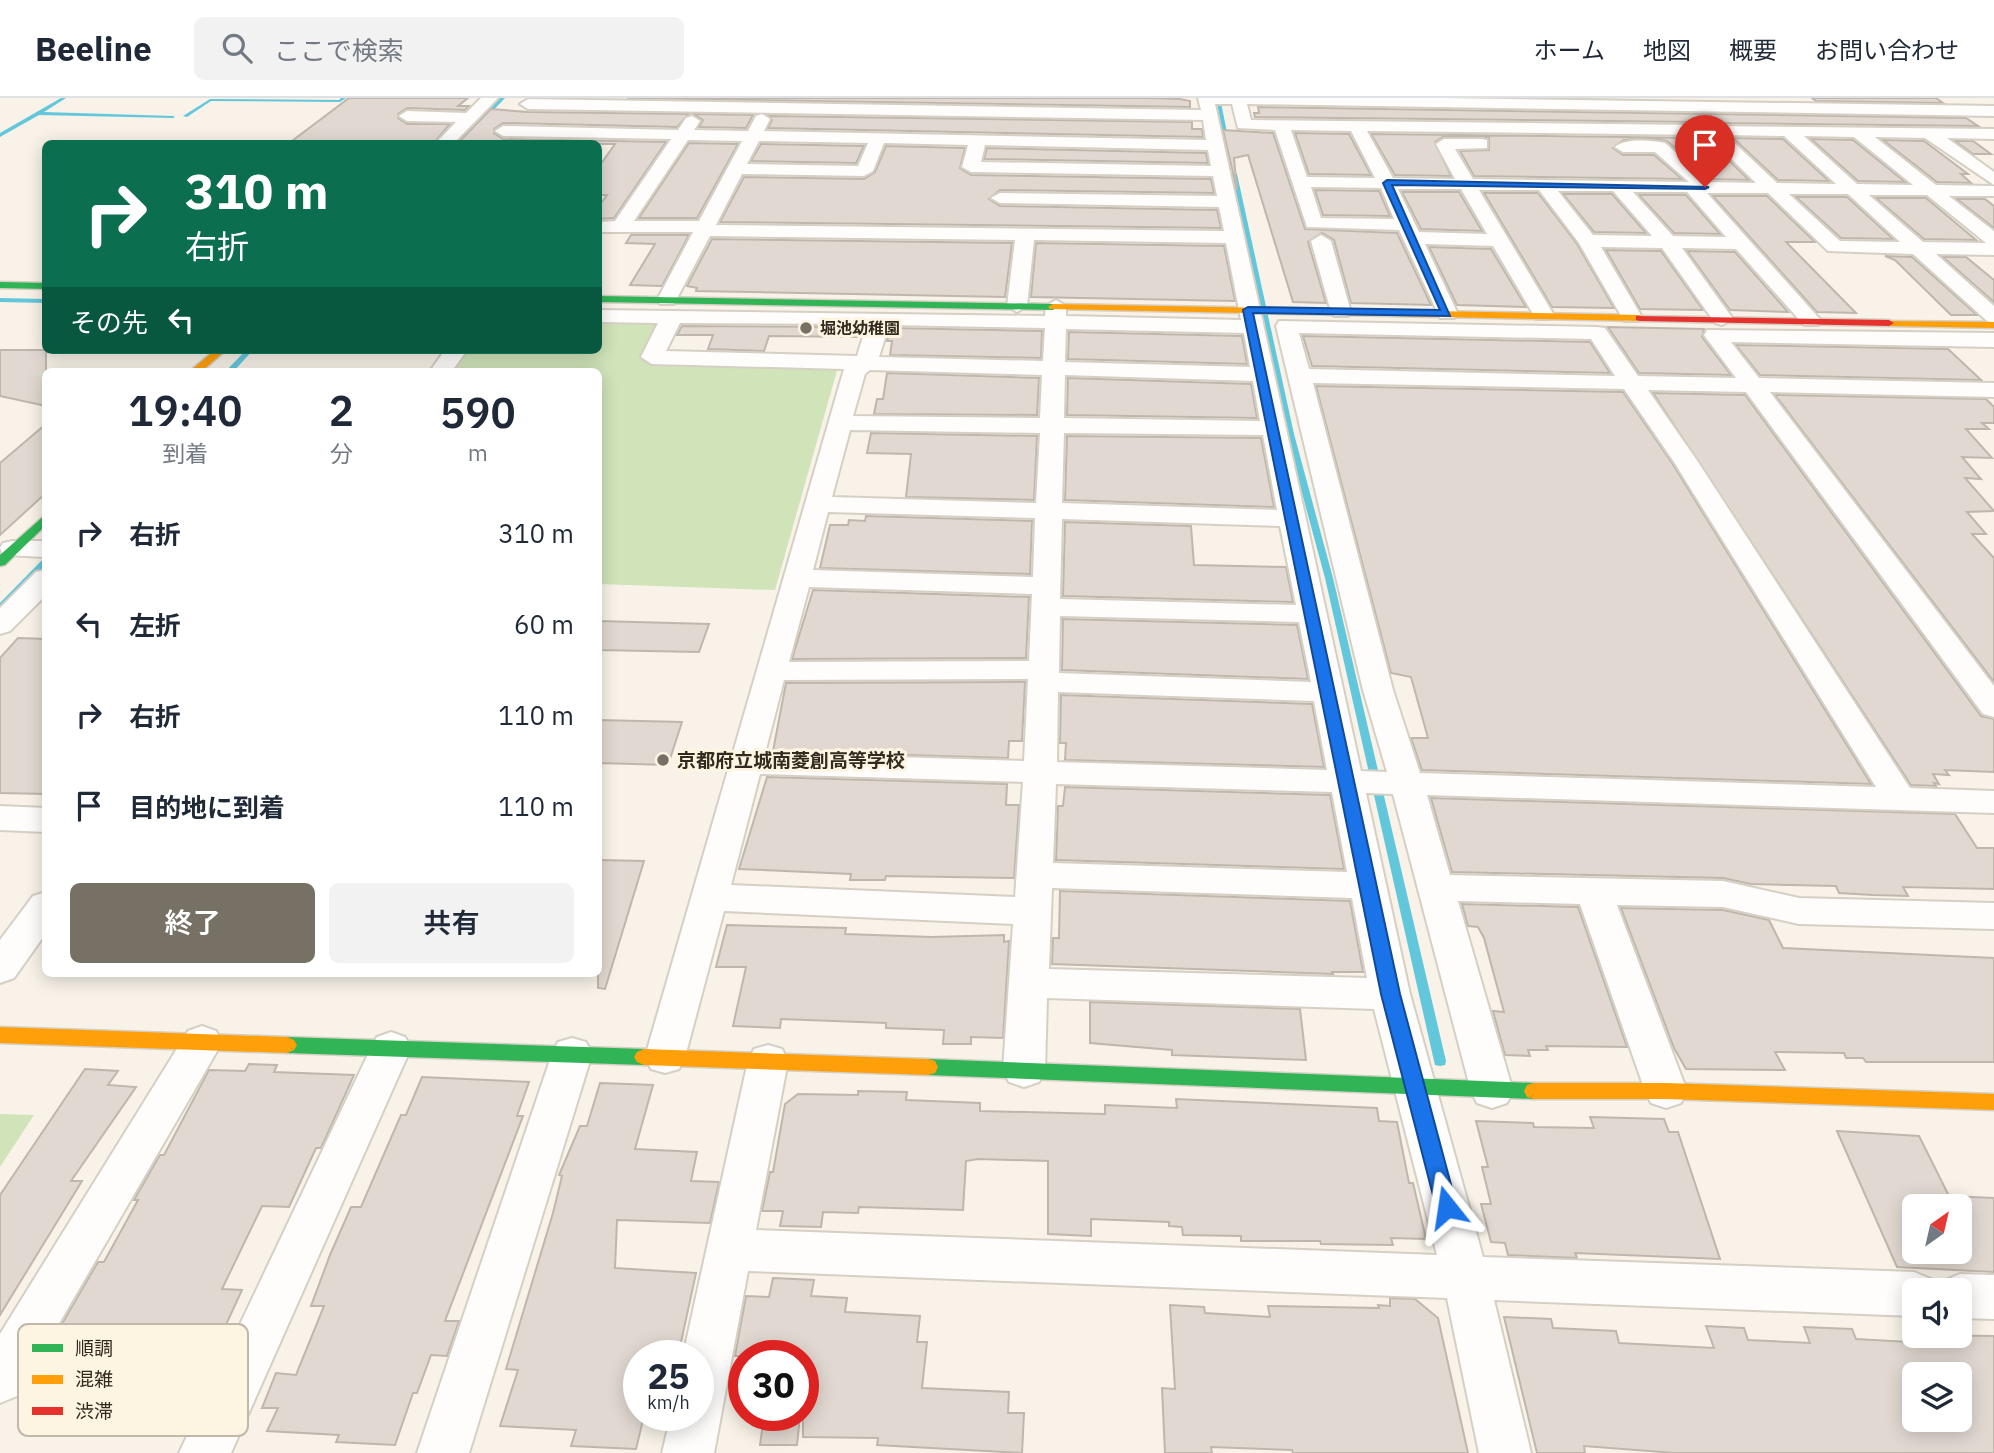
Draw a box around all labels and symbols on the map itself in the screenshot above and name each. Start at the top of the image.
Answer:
pin [1675,115,1735,187]
place label: 堀池幼稚園 [820,318,900,338]
marker: 堀池幼稚園 [798,320,814,336]
place label: 京都府立城南菱創高等学校 [677,748,905,772]
marker: 京都府立城南菱創高等学校 [655,752,671,768]
position arrow [1410,1170,1484,1244]
north arrow [1902,1194,1972,1264]
legend [18,1324,248,1436]
text: 順調 [75,1336,113,1360]
speed limit sign: 30 [728,1340,819,1431]
text: 混雑 [75,1367,113,1391]
text: 渋滞 [75,1399,113,1423]

